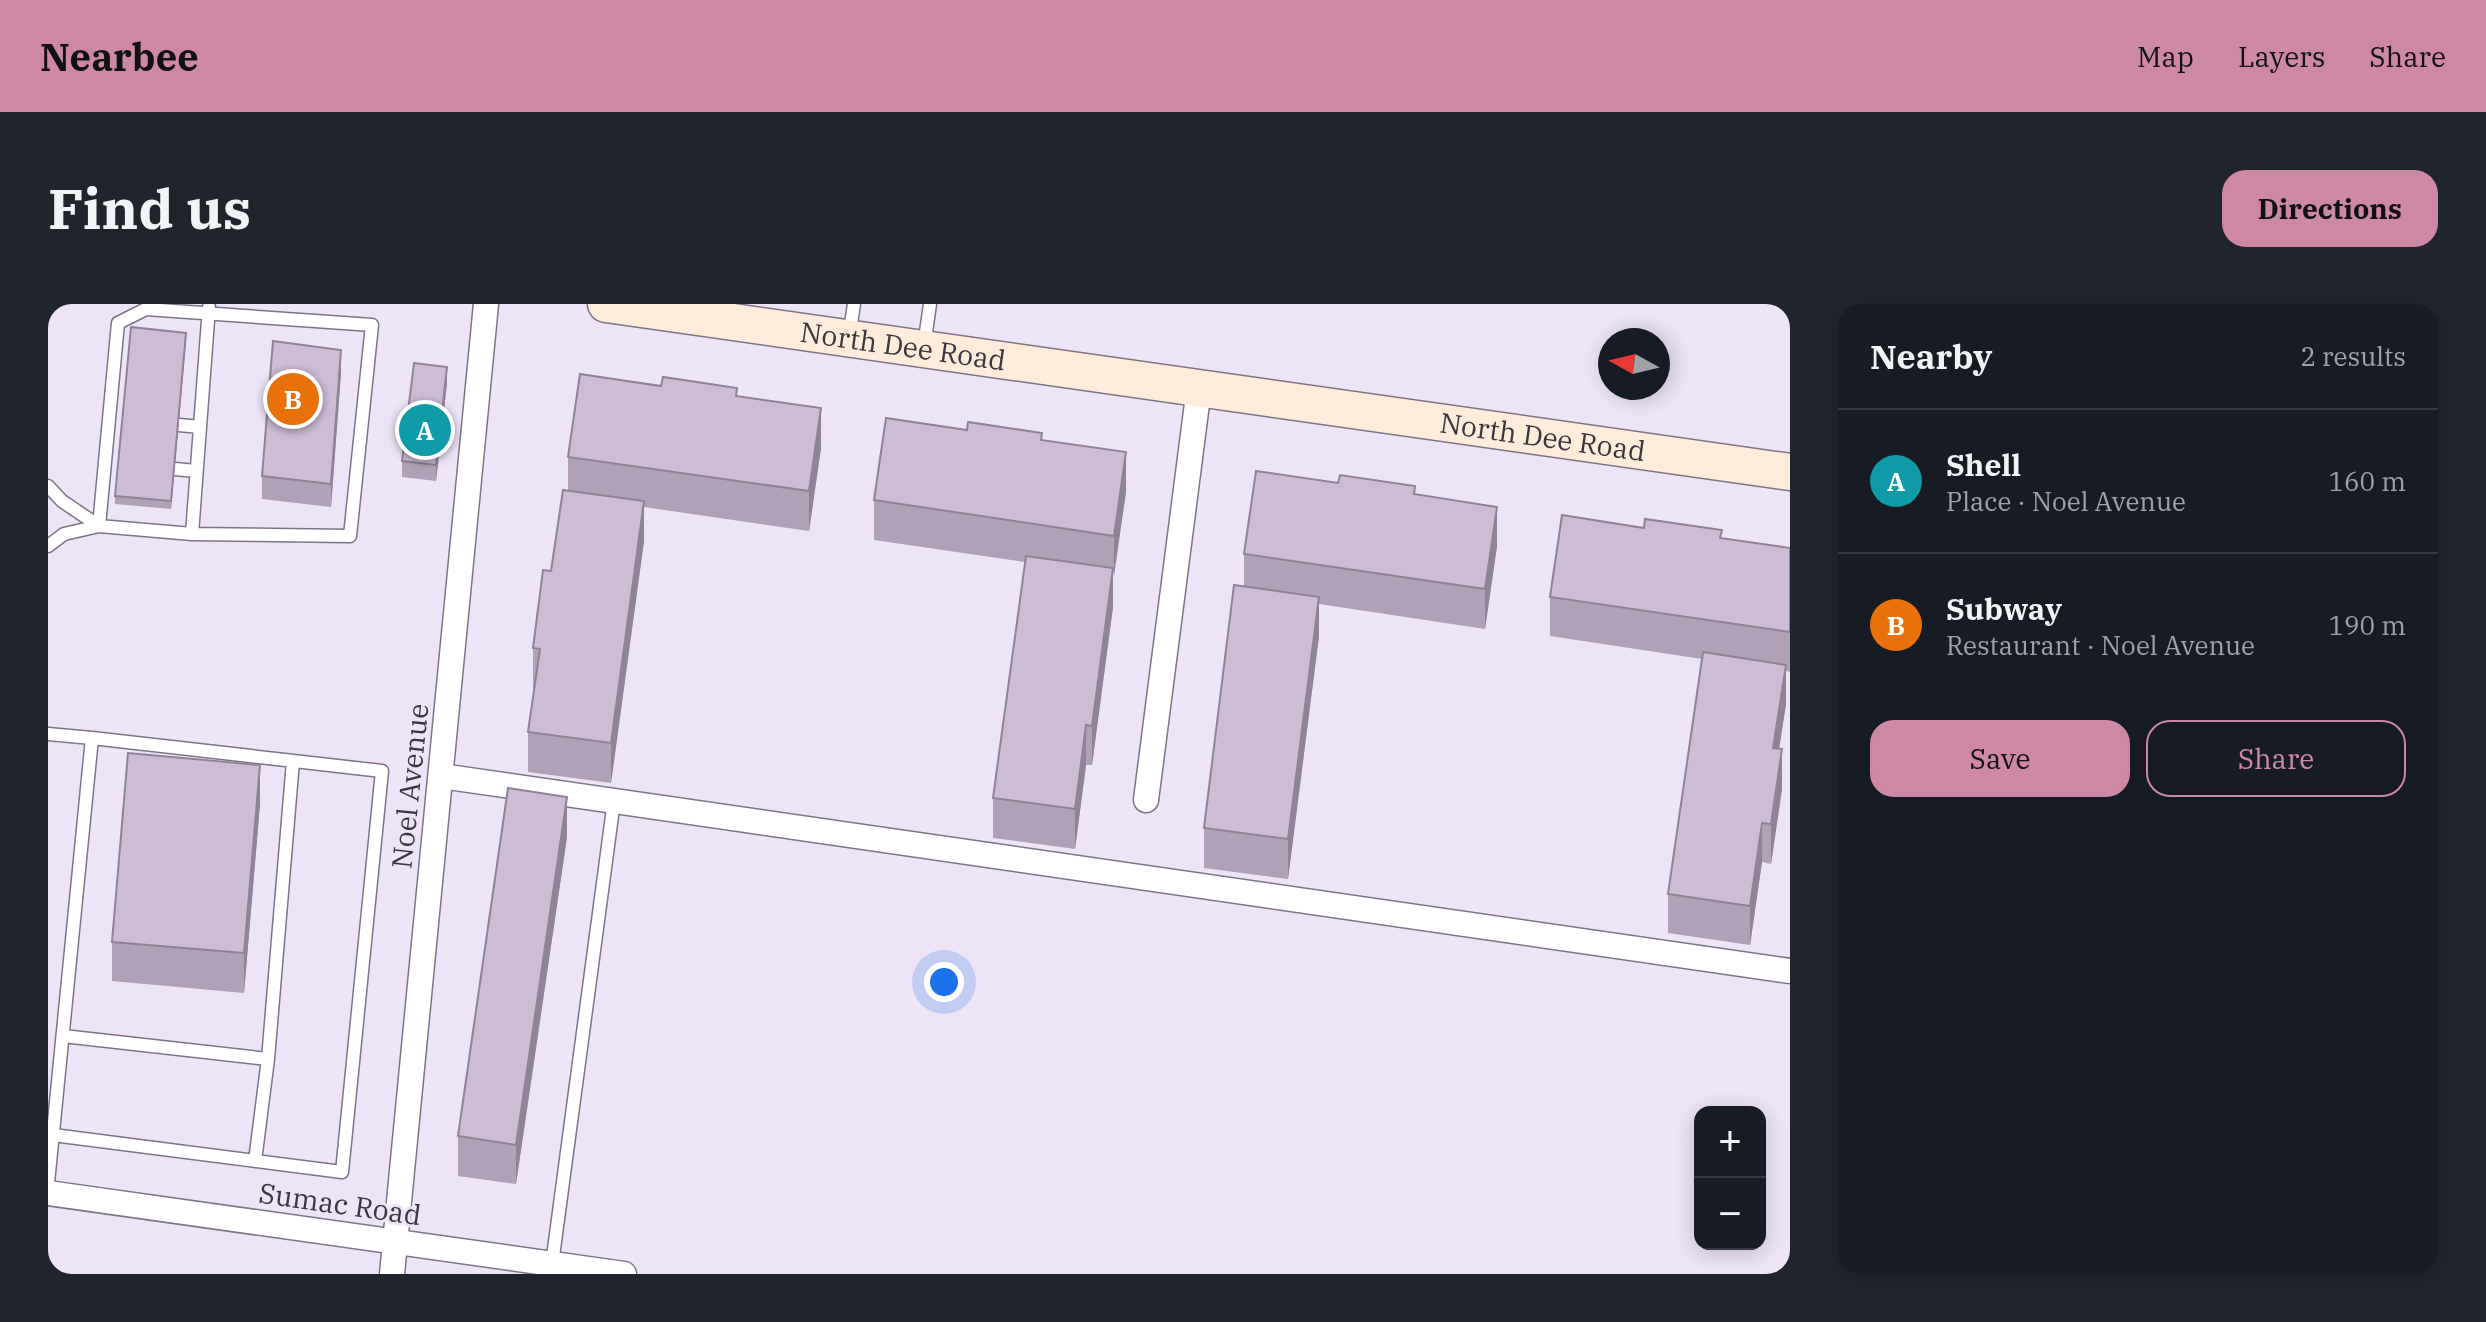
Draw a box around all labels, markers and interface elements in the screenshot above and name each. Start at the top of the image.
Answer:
text: Nearbee [40,32,199,81]
text: Map [2137,38,2194,75]
text: Layers [2238,38,2325,75]
text: Share [2369,38,2446,75]
button: Directions [2222,170,2438,247]
text: Find us [48,172,251,244]
street label: North Dee Road [798,313,1008,379]
north arrow [1598,328,1670,400]
text: Nearby [1870,334,1992,378]
text: 2 results [2300,339,2406,373]
pin: B [267,369,319,429]
pin: A [399,400,451,460]
street label: North Dee Road [1438,404,1648,469]
text: Shell [1946,445,2021,484]
text: A [1887,464,1905,498]
text: 160 m [2328,464,2406,498]
text: Place · Noel Avenue [1946,484,2186,518]
text: Subway [1946,589,2062,628]
text: B [1887,608,1905,642]
text: 190 m [2328,608,2406,642]
text: Restaurant · Noel Avenue [1946,628,2255,662]
street label: Noel Avenue [382,701,437,870]
button: Save [1870,720,2130,797]
button: Share [2146,720,2406,797]
your location [924,962,964,1002]
map controls [1694,1106,1766,1250]
button: + [1694,1106,1766,1178]
street label: Sumac Road [257,1174,424,1233]
button: − [1694,1178,1766,1250]

